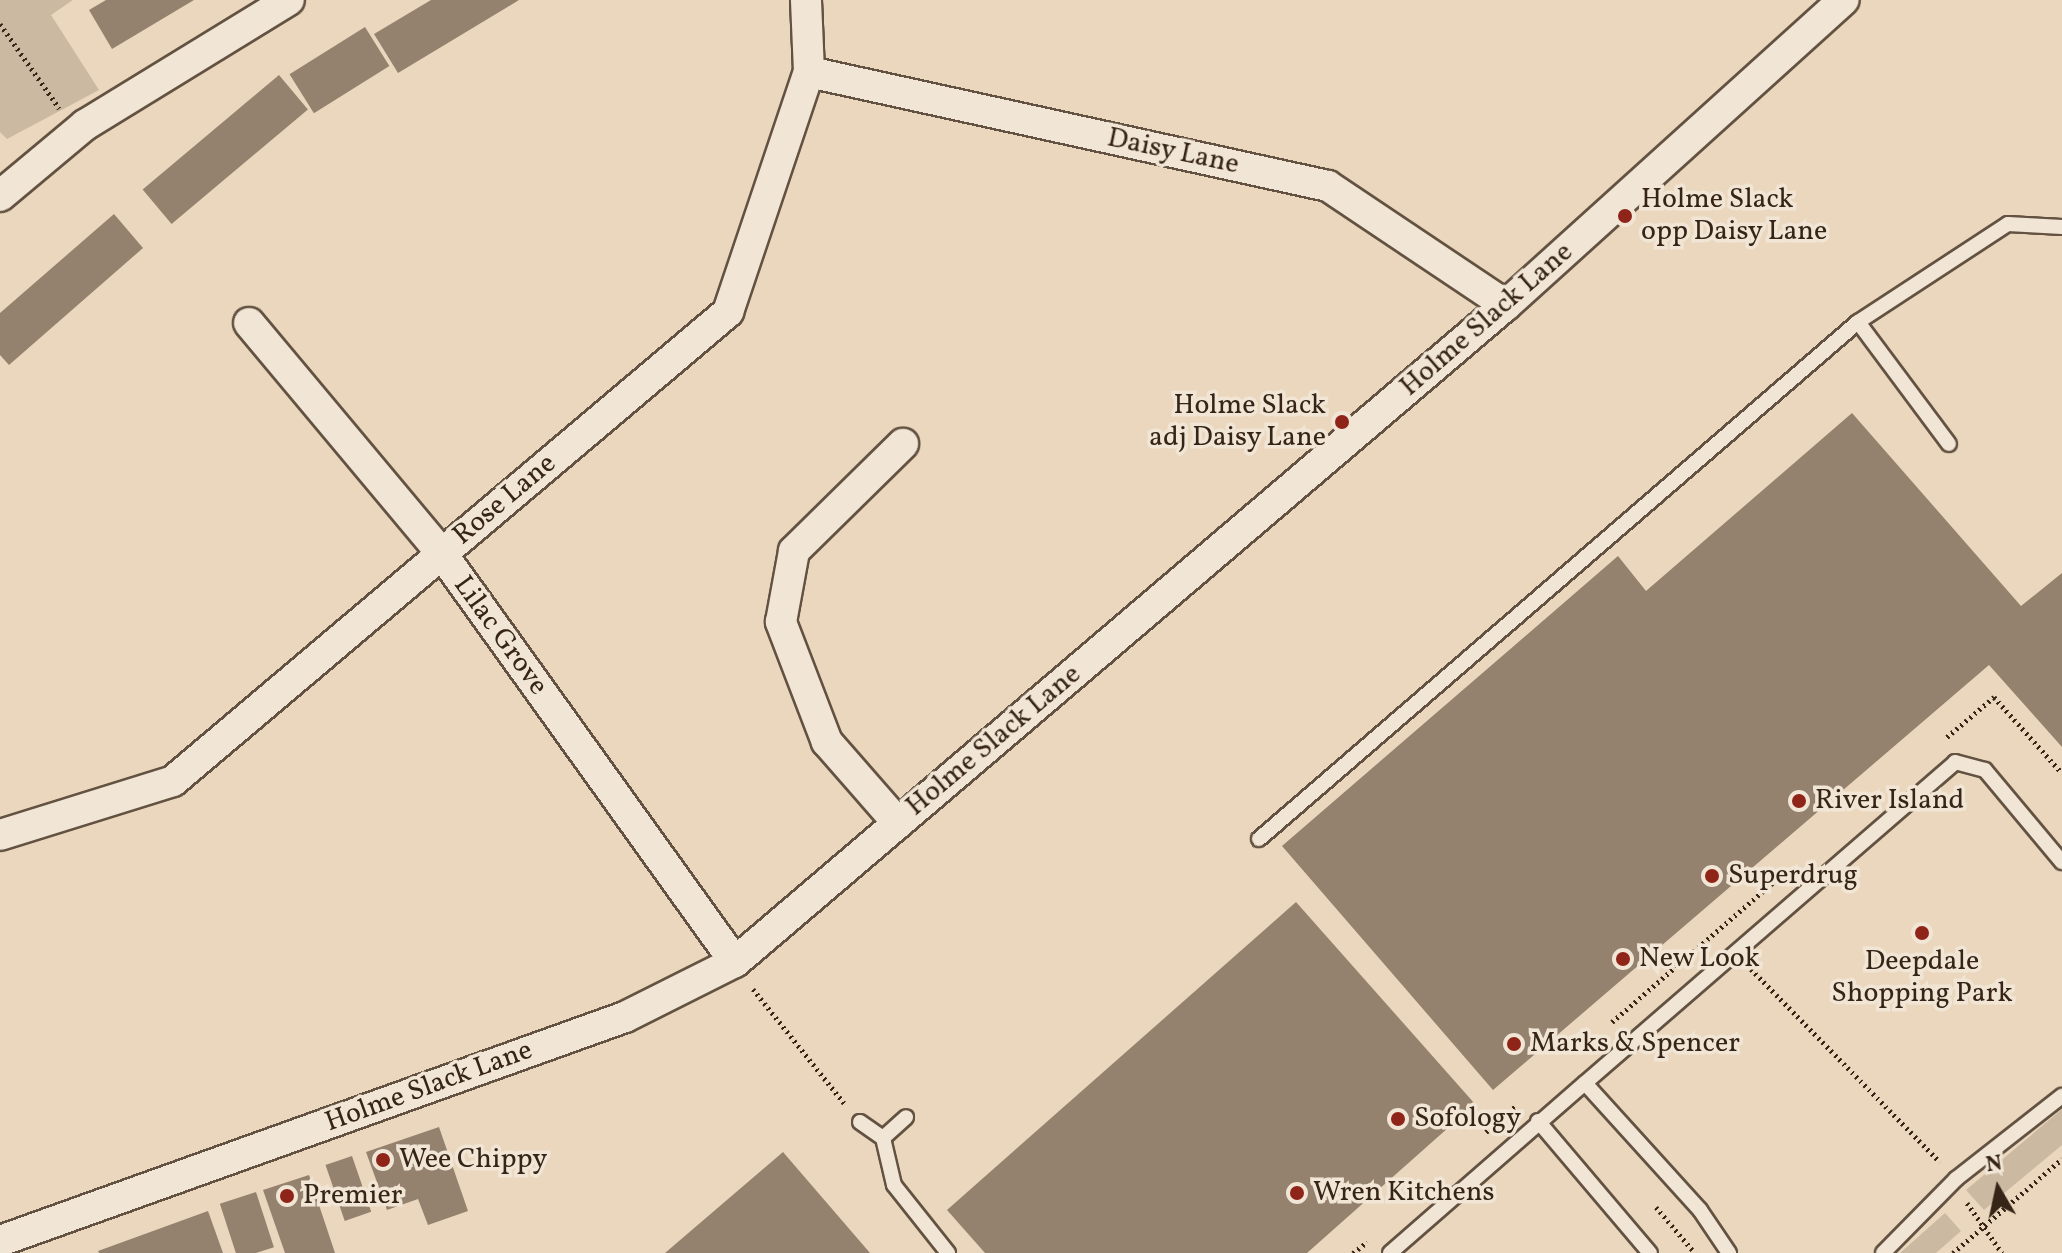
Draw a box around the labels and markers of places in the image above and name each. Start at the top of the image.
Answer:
place label: Holme Slack opp Daisy Lane [1641,183,1828,249]
marker: Holme Slack opp Daisy Lane [1616,207,1634,225]
place label: Holme Slack adj Daisy Lane [1148,389,1326,455]
marker: Holme Slack adj Daisy Lane [1333,413,1351,431]
place label: River Island [1815,784,1964,818]
marker: River Island [1790,792,1808,810]
place label: Superdrug [1728,859,1858,893]
marker: Superdrug [1703,867,1721,885]
marker: Deepdale Shopping Park [1913,924,1931,942]
place label: New Look [1639,942,1760,976]
place label: Deepdale Shopping Park [1831,945,2013,1011]
marker: New Look [1614,950,1632,968]
place label: Marks & Spencer [1530,1027,1740,1061]
marker: Marks & Spencer [1505,1035,1523,1053]
place label: Sofology [1414,1102,1521,1136]
marker: Sofology [1389,1110,1407,1128]
place label: Wee Chippy [399,1143,547,1177]
marker: Wee Chippy [374,1151,392,1169]
place label: Wren Kitchens [1313,1176,1494,1210]
place label: Premier [303,1179,402,1213]
marker: Wren Kitchens [1288,1184,1306,1202]
marker: Premier [278,1187,296,1205]

